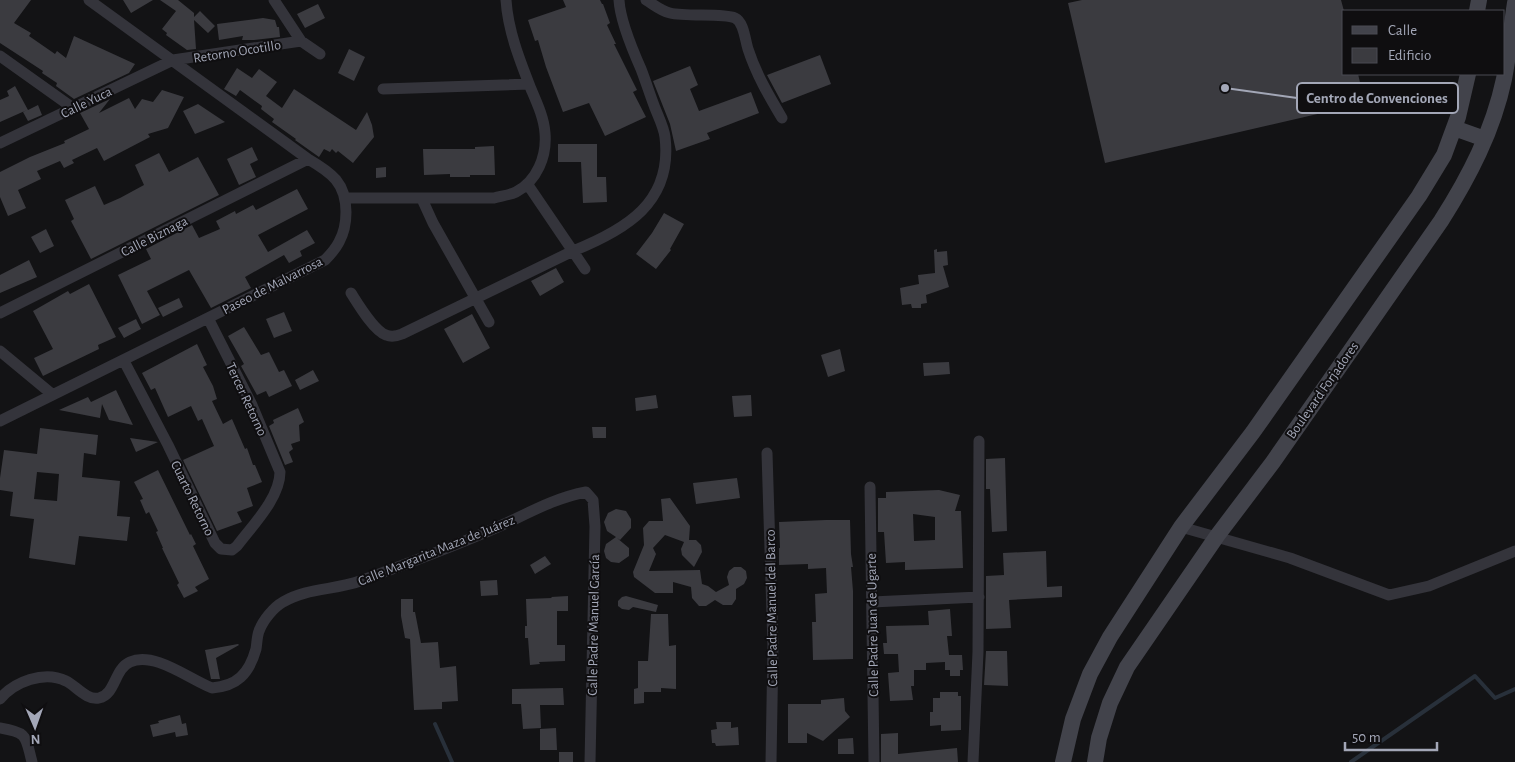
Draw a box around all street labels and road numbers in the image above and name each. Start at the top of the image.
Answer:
street label: Retorno Ocotillo [192,38,282,66]
street label: Calle Yuca [59,84,115,121]
street label: Calle Biznaga [119,214,191,260]
street label: Paseo de Malvarrosa [220,254,325,317]
street label: Boulevard Forjadores [1284,340,1361,441]
street label: Tercer Retorno [223,361,269,438]
street label: Cuarto Retorno [168,459,216,538]
street label: Calle Margarita Maza de Juárez [356,513,517,589]
street label: Calle Padre Manuel del Barco [764,529,780,687]
street label: Calle Padre Juan de Ugarte [865,553,881,697]
street label: Calle Padre Manuel García [586,554,602,696]

